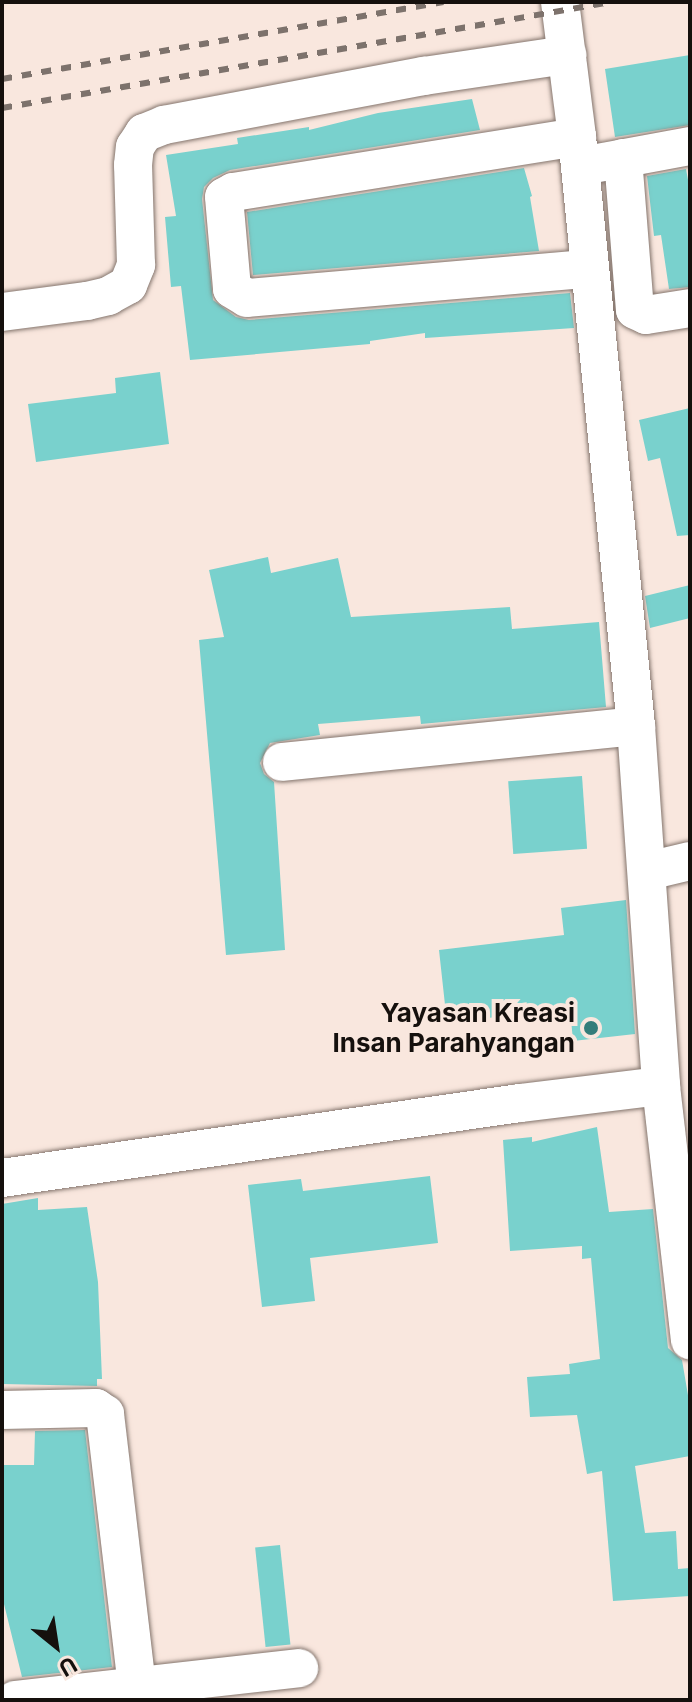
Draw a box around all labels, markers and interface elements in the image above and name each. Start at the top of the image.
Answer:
place label: Yayasan Kreasi Insan Parahyangan [332,997,575,1058]
marker: Yayasan Kreasi Insan Parahyangan [582,1019,600,1037]
north arrow [16,1606,96,1686]
text: U [55,1651,81,1682]

